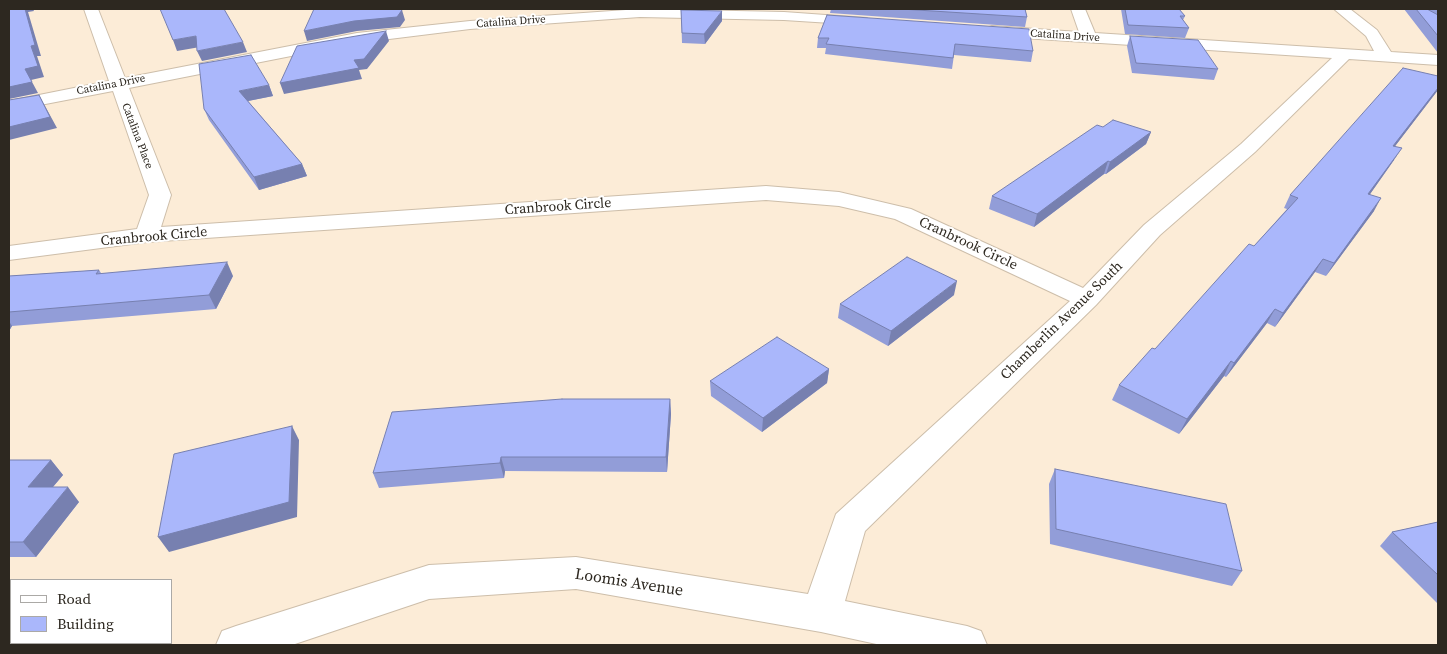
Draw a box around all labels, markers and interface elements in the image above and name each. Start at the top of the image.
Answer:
street label: Catalina Drive [476,13,546,31]
street label: Catalina Drive [1030,27,1100,45]
street label: Catalina Drive [76,72,146,98]
street label: Catalina Place [118,101,156,171]
street label: Cranbrook Circle [504,195,612,219]
street label: Cranbrook Circle [916,214,1020,274]
street label: Cranbrook Circle [100,224,208,250]
street label: Chamberlin Avenue South [998,258,1126,384]
street label: Loomis Avenue [573,565,685,601]
legend [10,579,172,644]
text: Road [57,588,91,609]
text: Building [57,613,114,634]

